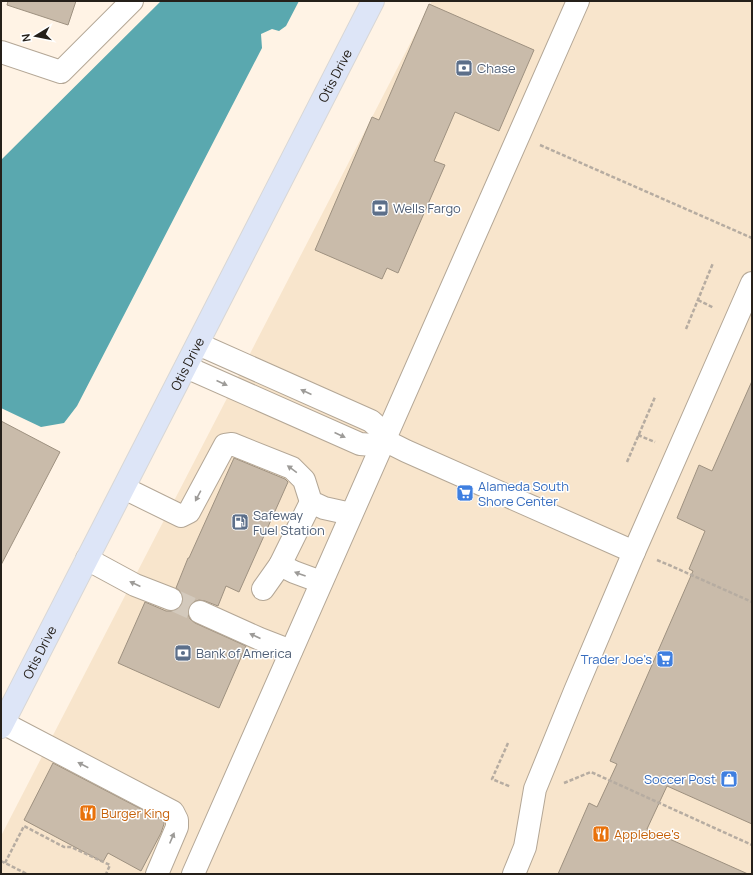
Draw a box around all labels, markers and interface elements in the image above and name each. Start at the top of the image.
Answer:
north arrow [16,16,56,56]
text: N [18,33,34,43]
street label: Otis Drive [314,45,356,105]
bank icon: Chase [454,58,474,78]
place label: Chase [477,59,516,77]
bank icon: Wells Fargo [370,198,390,218]
place label: Wells Fargo [393,199,461,217]
street label: Otis Drive [166,334,208,394]
one-way arrow [216,380,228,386]
one-way arrow [301,389,312,395]
one-way arrow [335,432,346,438]
one-way arrow [287,465,297,473]
place label: Alameda South Shore Center [478,477,569,510]
supermarket icon: Alameda South Shore Center [455,483,475,503]
one-way arrow [195,490,201,501]
place label: Safeway Fuel Station [253,506,325,539]
fuel station icon: Safeway Fuel Station [230,512,250,532]
one-way arrow [294,571,306,577]
one-way arrow [130,581,141,587]
street label: Otis Drive [18,622,61,682]
one-way arrow [249,633,260,639]
bank icon: Bank of America [173,643,193,663]
place label: Bank of America [196,644,292,662]
supermarket icon: Trader Joe's [655,649,675,669]
place label: Trader Joe's [581,650,652,668]
one-way arrow [77,762,89,768]
shop icon: Soccer Post [719,769,739,789]
place label: Soccer Post [644,770,716,788]
restaurant icon: Burger King [78,803,98,823]
place label: Burger King [101,804,170,822]
restaurant icon: Applebee's [591,824,611,844]
place label: Applebee's [614,825,680,843]
one-way arrow [169,833,175,844]

